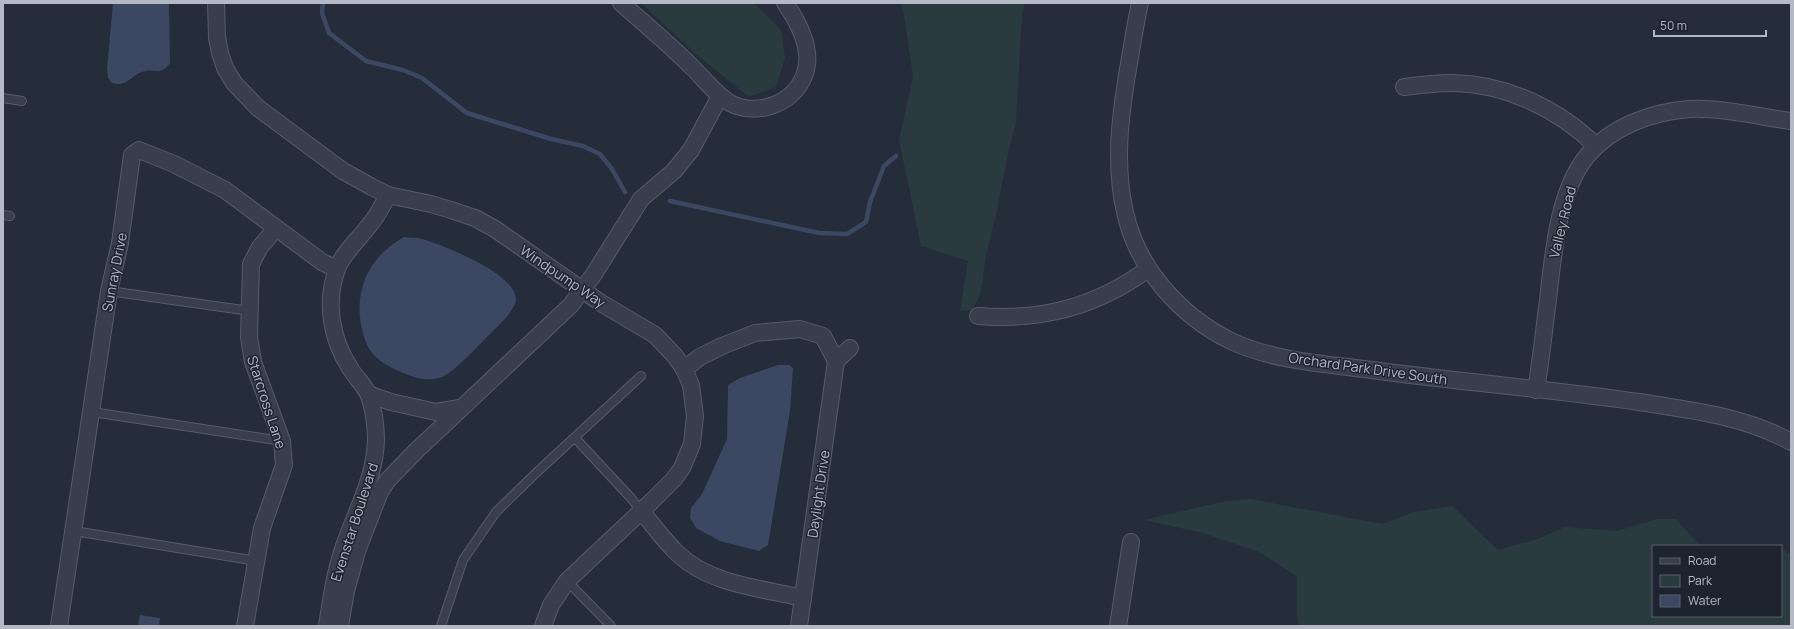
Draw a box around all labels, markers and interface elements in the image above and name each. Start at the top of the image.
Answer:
scale bar [1654,12,1766,38]
text: 50 m [1660,17,1687,34]
street label: Valley Road [1544,184,1580,260]
street label: Sunray Drive [97,231,131,313]
street label: Windpump Way [516,240,610,312]
street label: Orchard Park Drive South [1287,347,1449,389]
street label: Starcross Lane [243,353,291,451]
street label: Daylight Drive [802,449,834,539]
street label: Evenstar Boulevard [326,460,382,584]
legend [1652,545,1782,617]
text: Road [1688,552,1716,569]
text: Park [1688,572,1713,589]
text: Water [1688,592,1722,609]

